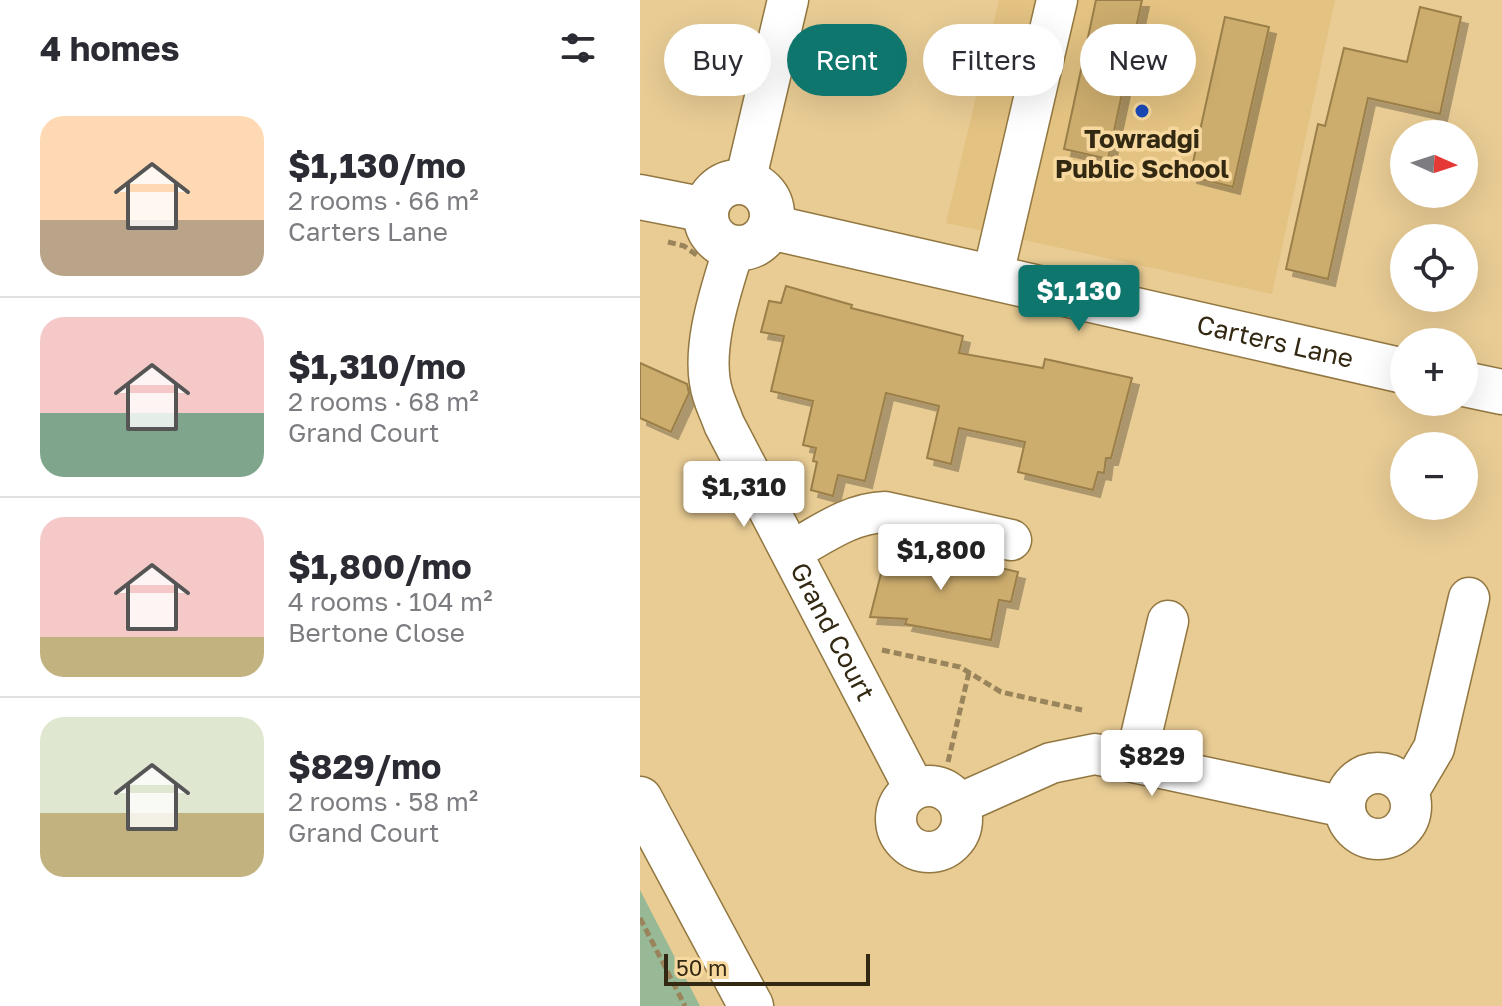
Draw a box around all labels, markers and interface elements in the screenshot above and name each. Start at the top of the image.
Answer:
chip: Buy [664,24,771,96]
chip: Rent [787,24,907,96]
chip: Filters [923,24,1064,96]
chip: New [1080,24,1196,96]
icon: filters [556,26,600,70]
text: 4 homes [40,28,180,68]
marker: Towradgi Public School [1133,102,1151,120]
north arrow [1390,120,1478,208]
map controls [1390,120,1478,520]
place label: Towradgi Public School [1055,123,1229,184]
text: $1,130/mo [288,145,466,185]
icon: home [104,148,200,244]
text: 2 rooms · 66 m² [288,185,479,216]
text: Carters Lane [288,216,448,247]
button: locate [1390,224,1478,312]
pin: $1,130 [1014,265,1144,333]
text: $1,130 [1036,275,1122,306]
street label: Carters Lane [1194,308,1357,374]
button: + [1390,328,1478,416]
text: $1,310/mo [288,346,466,386]
icon: home [104,349,200,445]
text: 2 rooms · 68 m² [288,386,479,417]
text: Grand Court [288,417,439,448]
button: − [1390,432,1478,520]
pin: $1,310 [679,461,809,529]
text: $1,310 [701,471,787,502]
pin: $1,800 [876,524,1006,592]
text: $1,800 [896,534,986,565]
text: $1,800/mo [288,546,472,586]
icon: home [104,549,200,645]
street label: Grand Court [784,557,882,706]
text: 4 rooms · 104 m² [288,586,493,617]
text: Bertone Close [288,617,465,648]
pin: $829 [1105,730,1199,798]
text: $829 [1119,740,1185,771]
text: $829/mo [288,746,441,786]
icon: home [104,749,200,845]
text: 2 rooms · 58 m² [288,786,478,817]
text: Grand Court [288,817,439,848]
scale bar [664,950,870,986]
text: 50 m [676,954,727,981]

